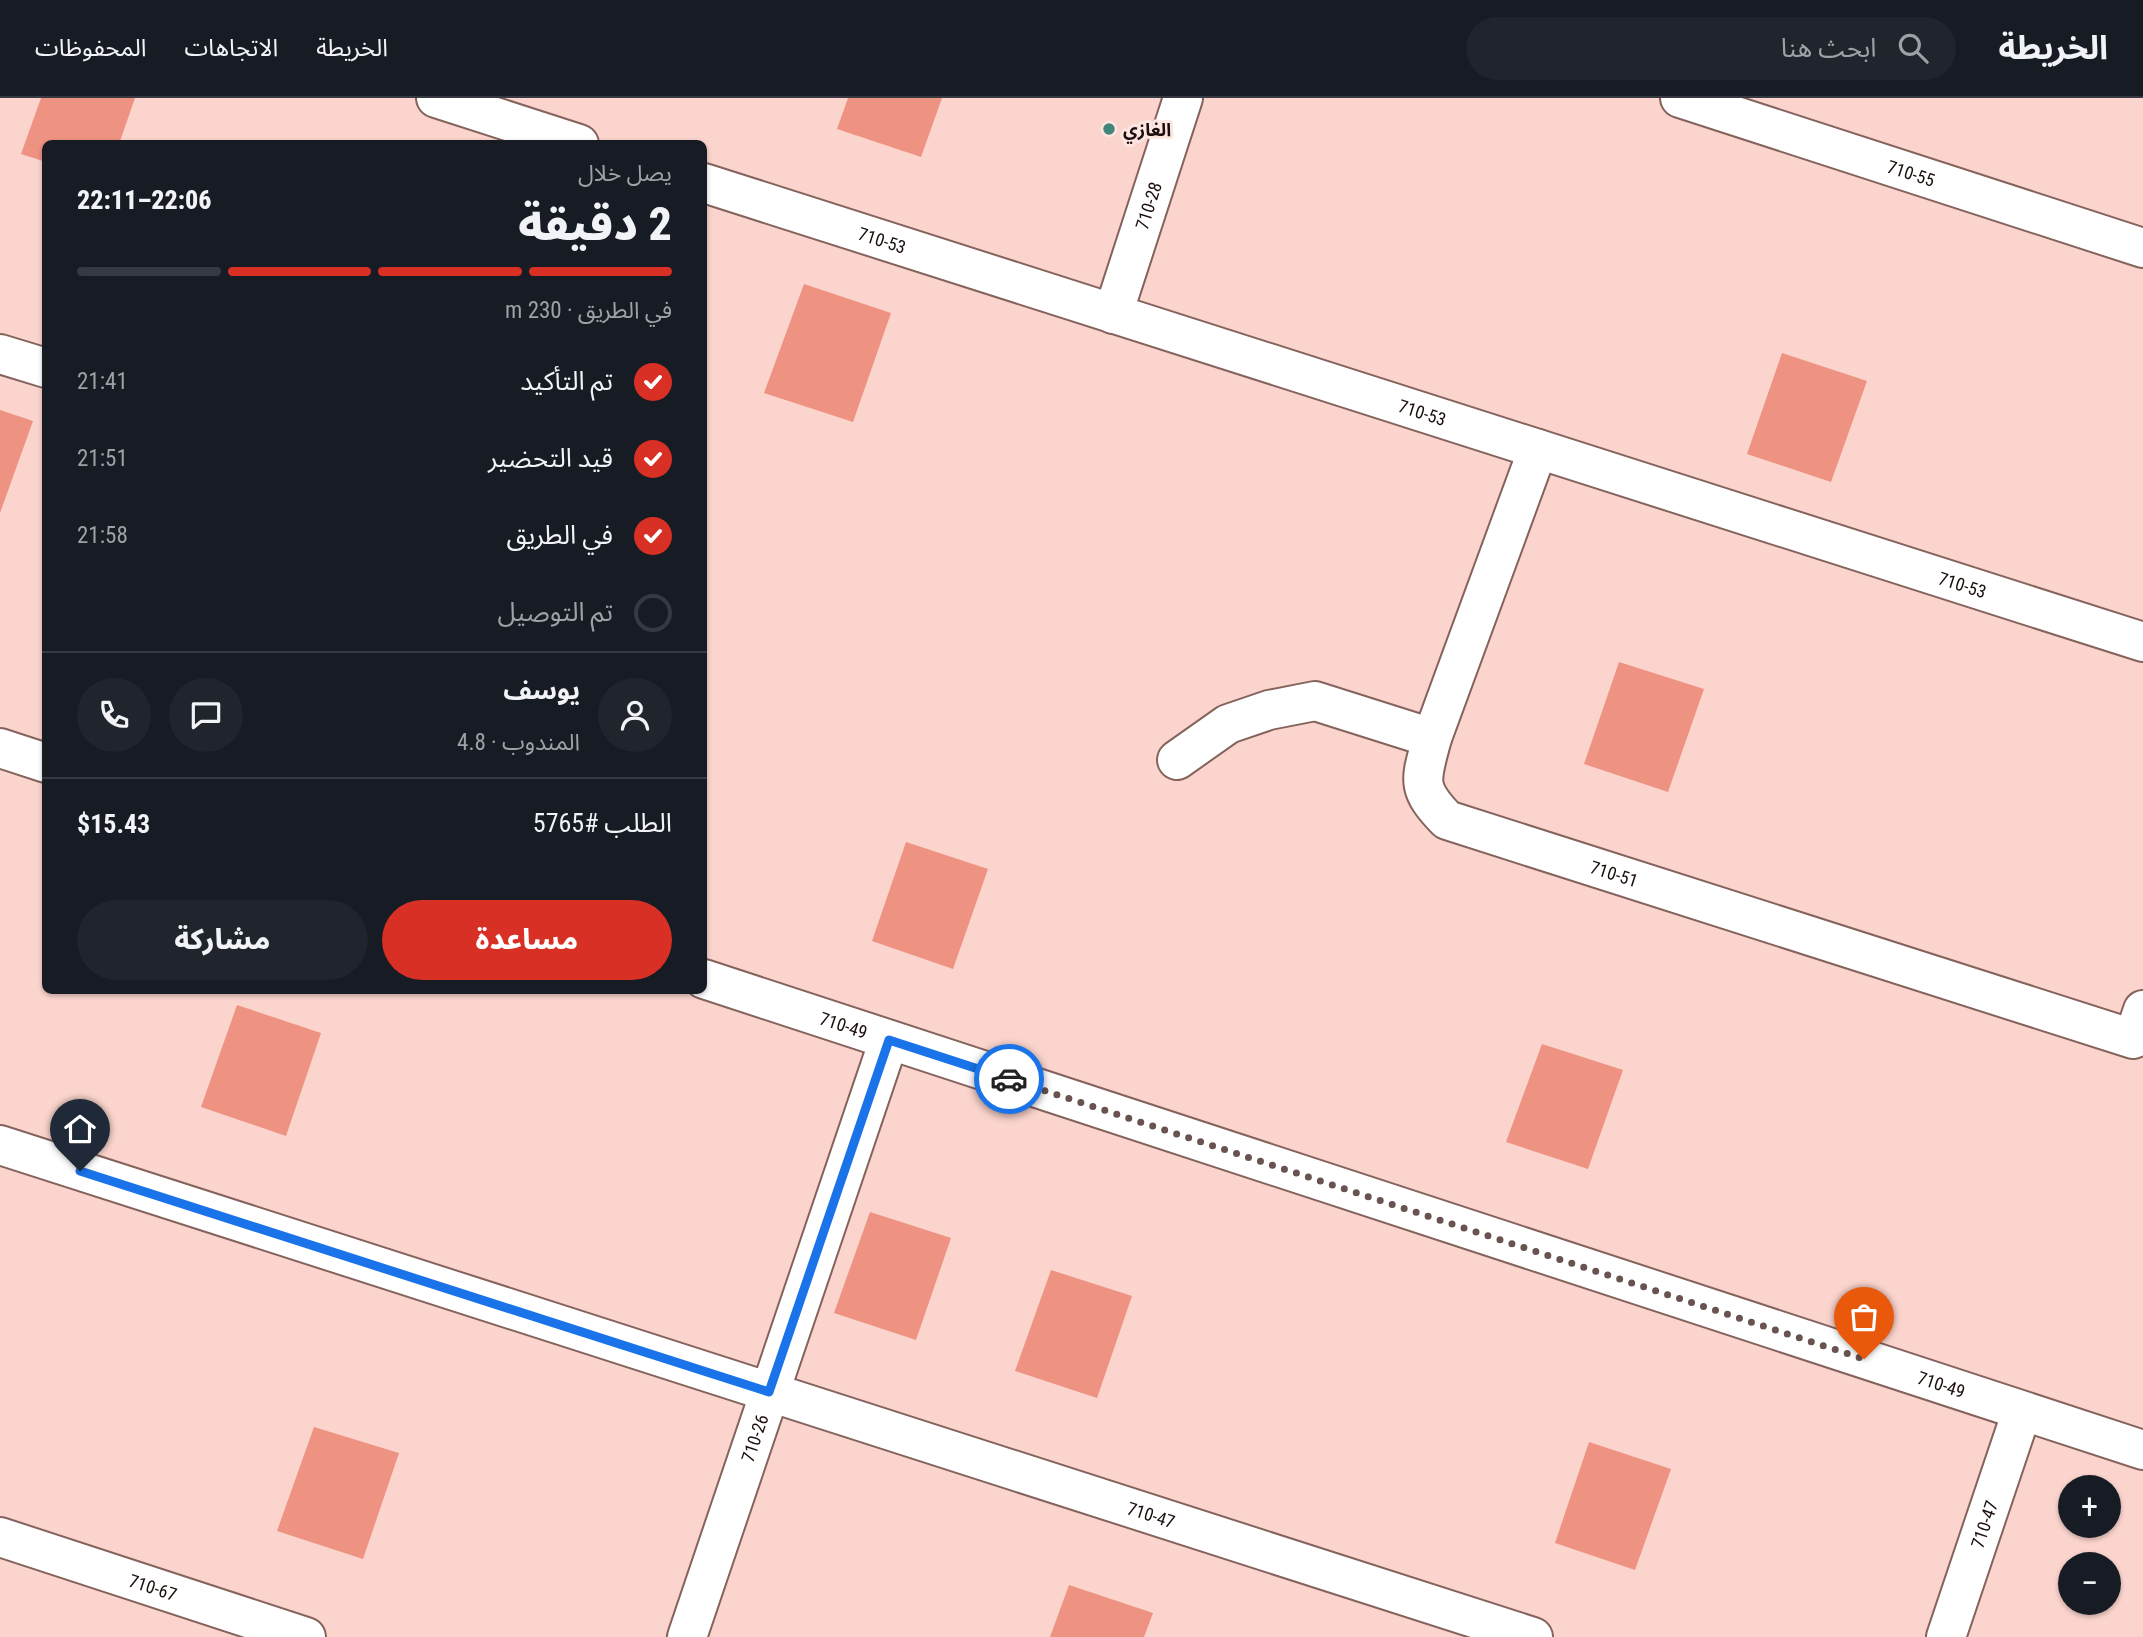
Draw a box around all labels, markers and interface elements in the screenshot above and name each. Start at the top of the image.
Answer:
search box [1466,17,1956,80]
text: الخريطة [1998,28,2108,67]
icon: search [1894,29,1932,67]
text: ابحث هنا [1781,33,1876,63]
text: المحفوظات [35,34,146,62]
text: الاتجاهات [184,34,278,62]
text: الخريطة [316,34,388,62]
place label: الغازي [1123,119,1171,144]
marker: الغازي [1101,121,1117,137]
street label: 710-55 [1885,155,1938,190]
text: يصل خلال [578,160,672,187]
street label: 710-28 [1131,179,1166,232]
text: 22:06–22:11 [77,185,211,215]
text: 2 دقيقة [518,197,672,251]
street label: 710-53 [856,222,909,257]
text: في الطريق · 230 m [505,297,672,324]
icon: check [634,363,672,401]
text: تم التأكيد [520,366,613,396]
text: 21:41 [77,368,128,395]
street label: 710-53 [1396,395,1449,430]
icon: check [634,440,672,478]
text: قيد التحضير [488,443,613,473]
text: 21:51 [77,445,128,472]
icon: check [634,517,672,555]
text: في الطريق [507,520,613,550]
text: 21:58 [77,522,128,549]
street label: 710-53 [1936,567,1989,602]
text: تم التوصيل [498,597,613,627]
text: يوسف [503,675,580,705]
button: phone [77,678,151,752]
button: chat [169,678,243,752]
button: person [598,678,672,752]
text: المندوب · 4.8 [457,729,580,756]
text: الطلب #5765 [533,808,672,838]
text: $15.43 [77,809,150,839]
street label: 710-51 [1588,856,1641,891]
button: مشاركة [77,900,368,980]
button: مساعدة [382,900,672,980]
street label: 710-49 [817,1007,870,1042]
courier [974,1044,1044,1114]
icon: car [990,1060,1028,1098]
pin [50,1099,110,1171]
icon: home [61,1110,99,1148]
pin [1834,1287,1894,1359]
icon: bag [1845,1298,1883,1336]
street label: 710-49 [1915,1366,1968,1402]
street label: 710-26 [737,1412,772,1465]
map controls [2058,1475,2121,1615]
button: + [2058,1475,2121,1538]
street label: 710-47 [1125,1497,1178,1532]
street label: 710-47 [1966,1498,2002,1551]
button: − [2058,1552,2121,1615]
street label: 710-67 [127,1569,180,1605]

